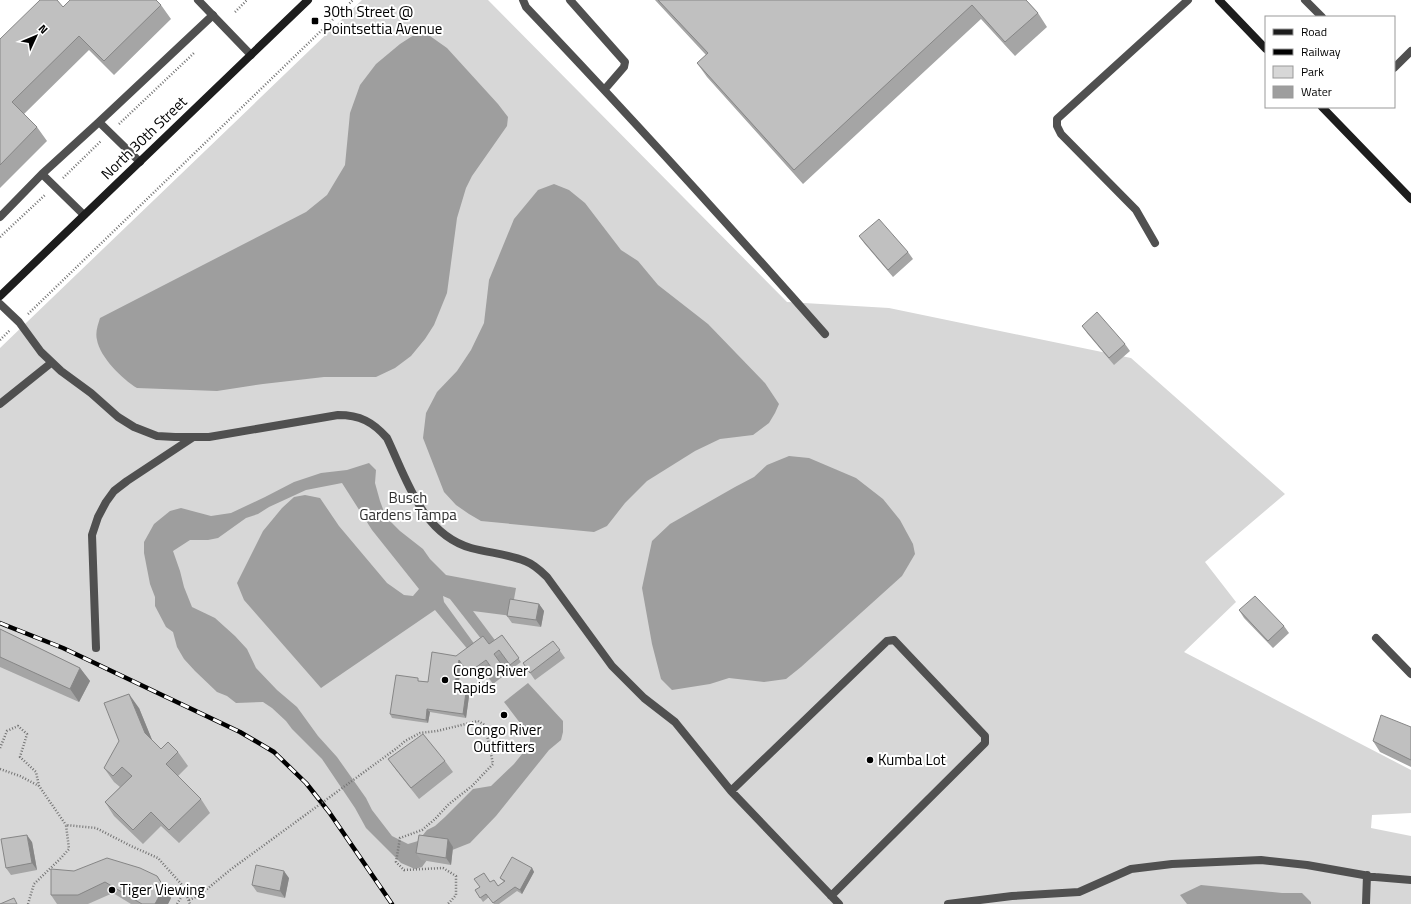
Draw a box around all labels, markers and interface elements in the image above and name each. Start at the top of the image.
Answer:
place label: 30th Street @ Pointsettia Avenue [323,0,442,40]
north arrow [16,16,56,56]
marker: 30th Street @ Pointsettia Avenue [310,16,320,26]
legend [1265,16,1395,108]
text: N [35,21,52,37]
text: Road [1301,22,1327,41]
text: Railway [1301,42,1341,61]
text: Park [1301,62,1324,81]
text: Water [1301,82,1332,101]
street label: North 30th Street [95,90,192,185]
park label: Busch Gardens Tampa [359,486,457,526]
place label: Congo River Rapids [453,659,528,699]
marker: Congo River Rapids [440,675,450,685]
marker: Congo River Outfitters [499,710,509,720]
place label: Congo River Outfitters [466,718,542,758]
place label: Kumba Lot [878,748,947,771]
marker: Kumba Lot [865,755,875,765]
place label: Tiger Viewing [120,878,205,901]
marker: Tiger Viewing [107,885,117,895]

